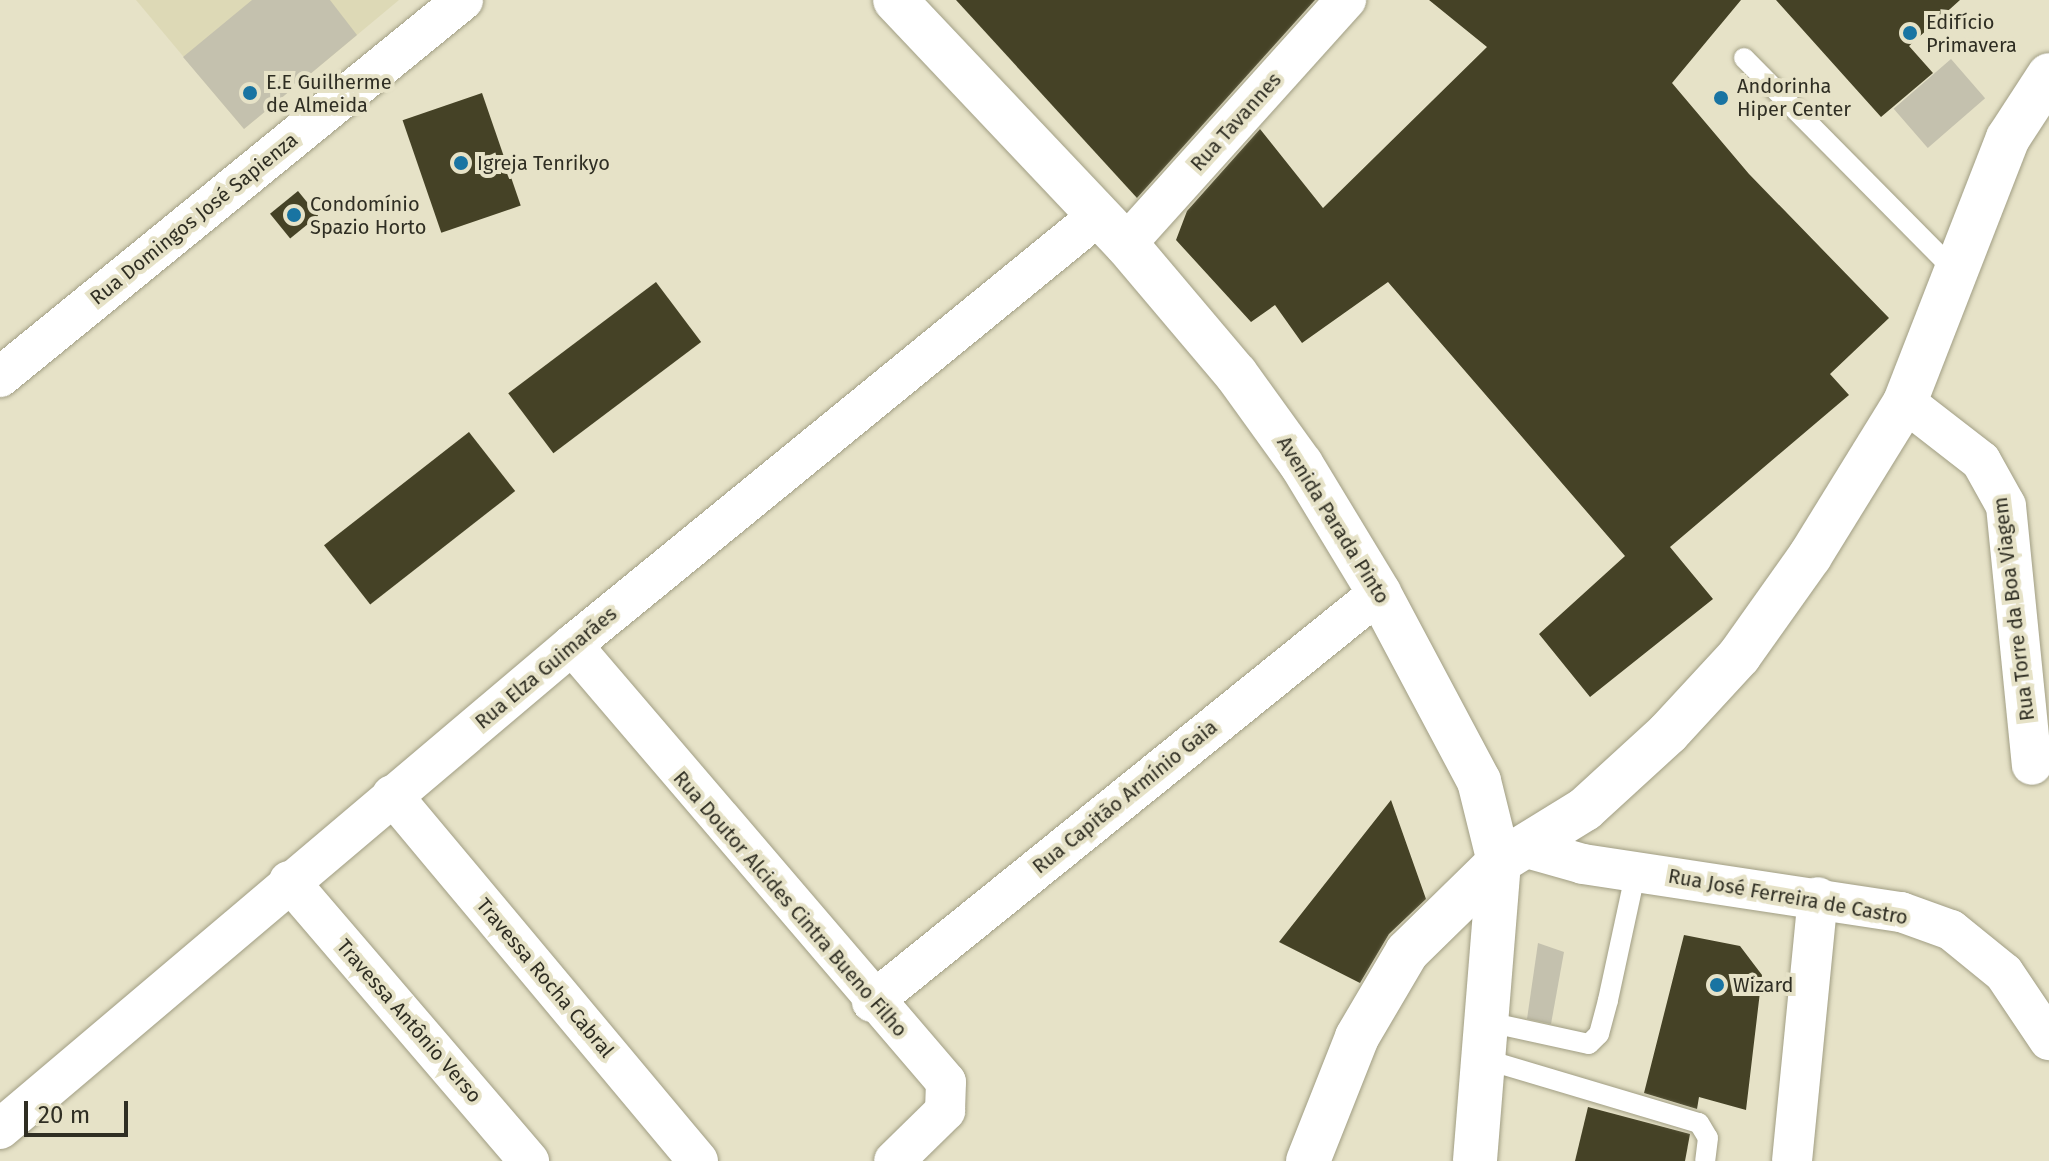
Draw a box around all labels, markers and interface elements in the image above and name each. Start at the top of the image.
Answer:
place label: Edifício Primavera [1926,10,2017,57]
marker: Edifício Primavera [1901,24,1919,42]
street label: Rua Tavannes [1186,68,1286,176]
place label: E.E Guilherme de Almeida [266,70,392,117]
place label: Andorinha Hiper Center [1737,74,1851,121]
marker: E.E Guilherme de Almeida [241,84,259,102]
marker: Andorinha Hiper Center [1712,89,1730,107]
street label: Rua Domingos José Sapienza [85,128,303,310]
place label: Igreja Tenrikyo [477,151,610,175]
marker: Igreja Tenrikyo [452,154,470,172]
place label: Condomínio Spazio Horto [310,192,426,239]
marker: Condomínio Spazio Horto [285,206,303,224]
street label: Avenida Parada Pinto [1272,432,1394,608]
street label: Rua Torre da Boa Viagem [1988,496,2040,722]
street label: Rua Elza Guimarães [470,602,622,734]
street label: Rua Capitão Armínio Gaia [1028,715,1222,879]
street label: Rua Doutor Alcides Cintra Bueno Filho [668,766,912,1042]
street label: Rua José Ferreira de Castro [1666,864,1910,930]
street label: Travessa Rocha Cabral [471,893,619,1063]
street label: Travessa Antônio Verso [332,934,486,1108]
place label: Wizard [1733,973,1794,997]
marker: Wizard [1708,976,1726,994]
scale bar [28,1085,132,1135]
text: 20 m [38,1101,90,1129]

